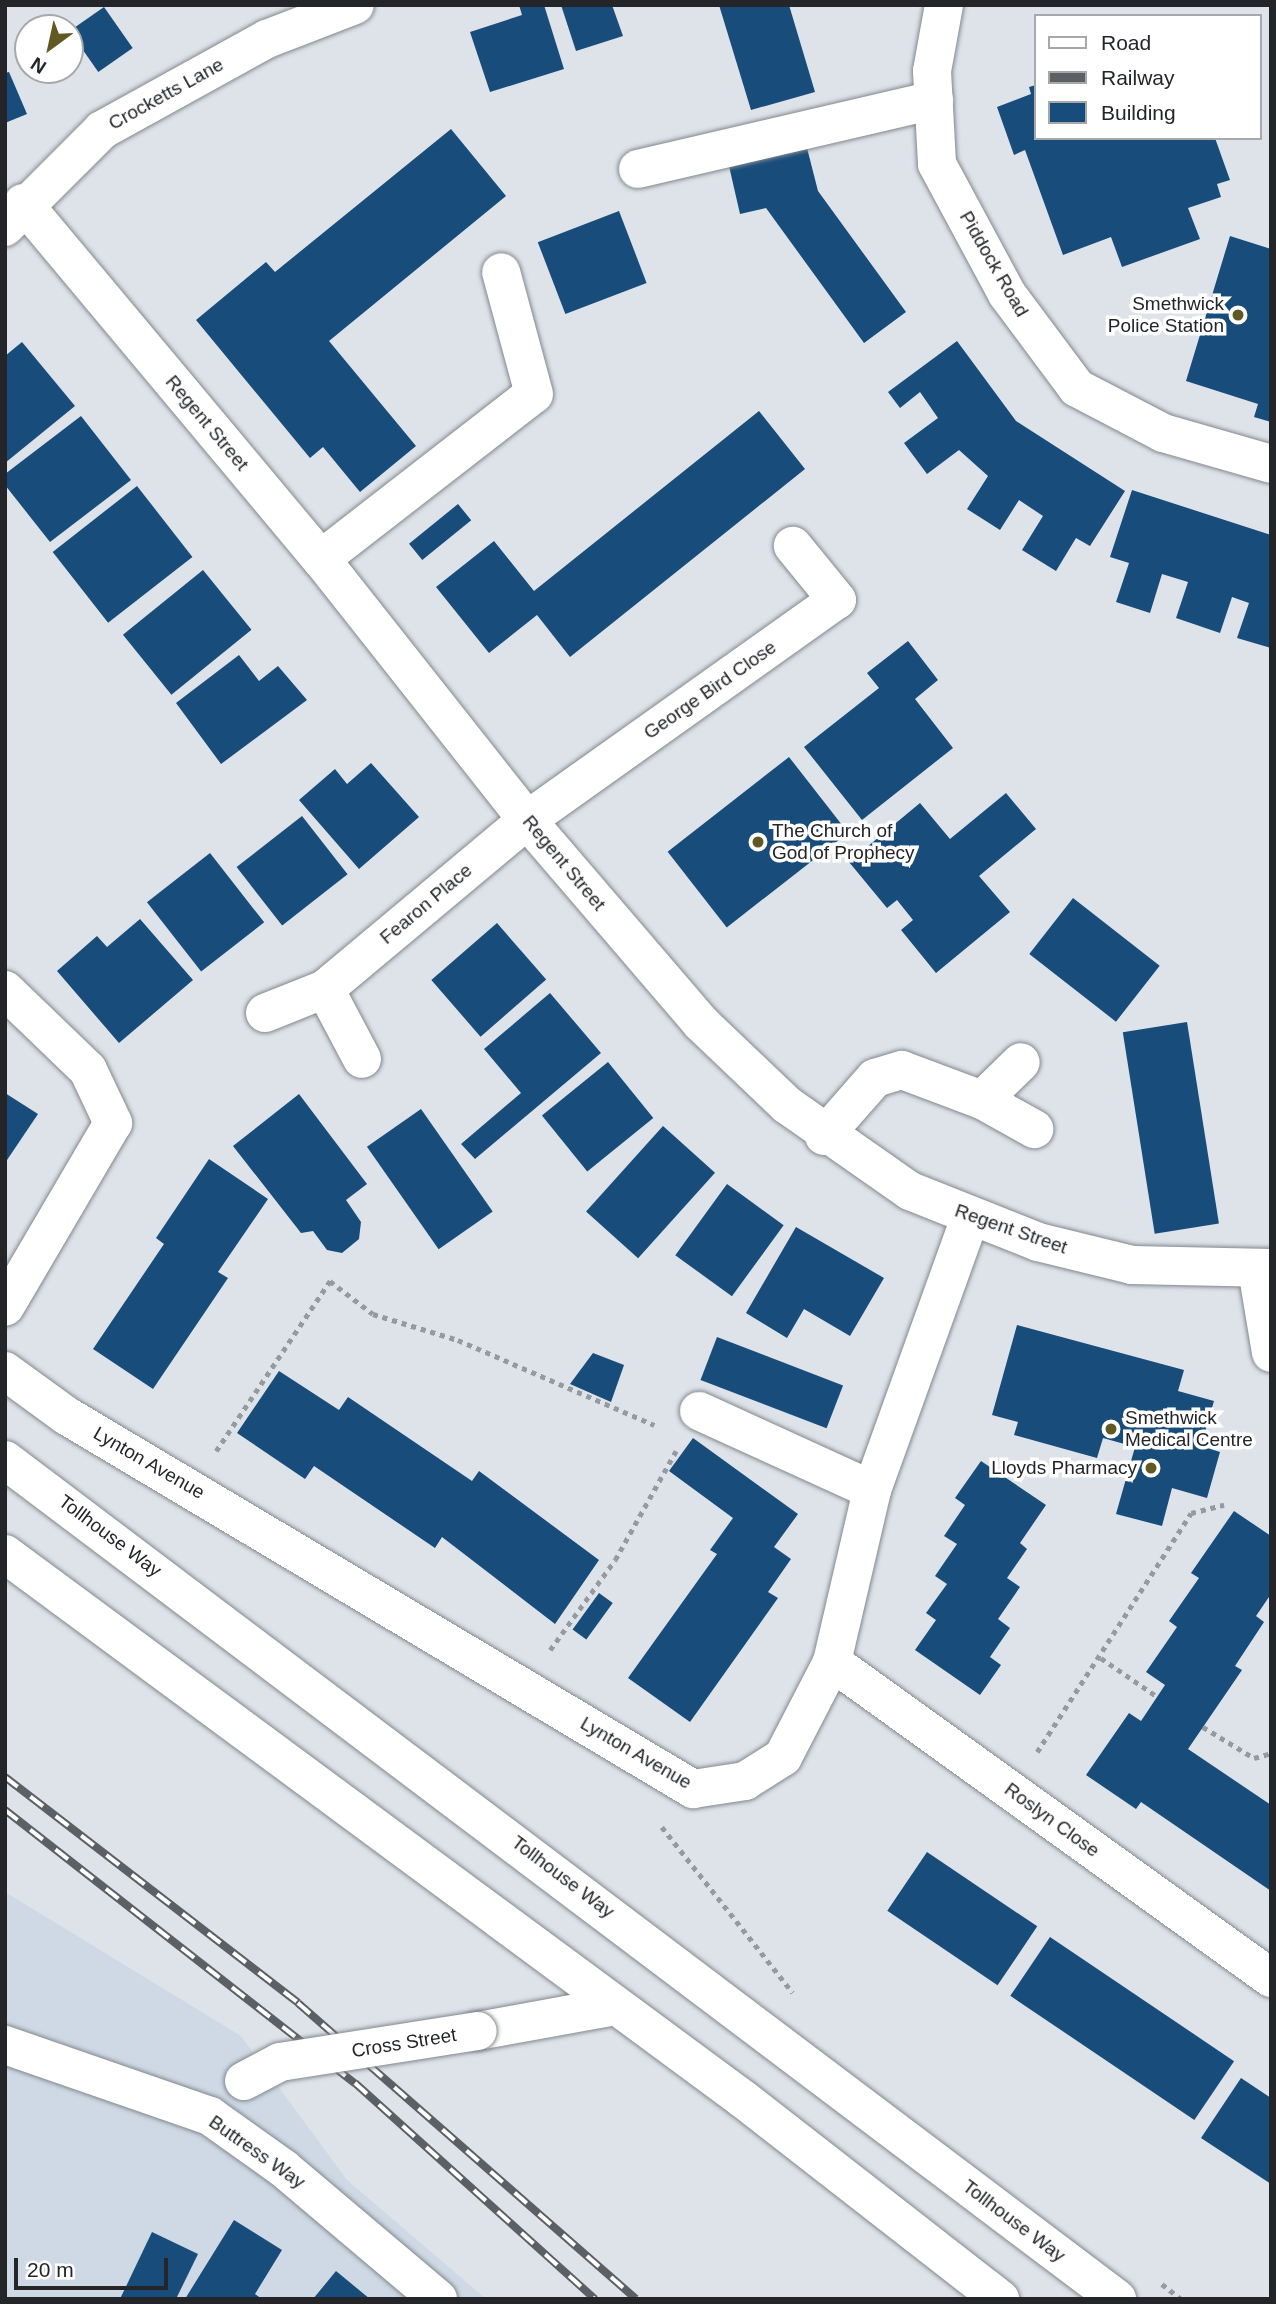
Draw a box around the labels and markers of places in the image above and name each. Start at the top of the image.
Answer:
place label: Smethwick Police Station [1108,293,1224,337]
marker: Smethwick Police Station [1230,307,1246,323]
place label: The Church of God of Prophecy [772,820,915,864]
marker: The Church of God of Prophecy [750,834,766,850]
place label: Smethwick Medical Centre [1125,1407,1253,1451]
marker: Smethwick Medical Centre [1103,1421,1119,1437]
place label: Lloyds Pharmacy [991,1457,1137,1479]
marker: Lloyds Pharmacy [1143,1460,1159,1476]

